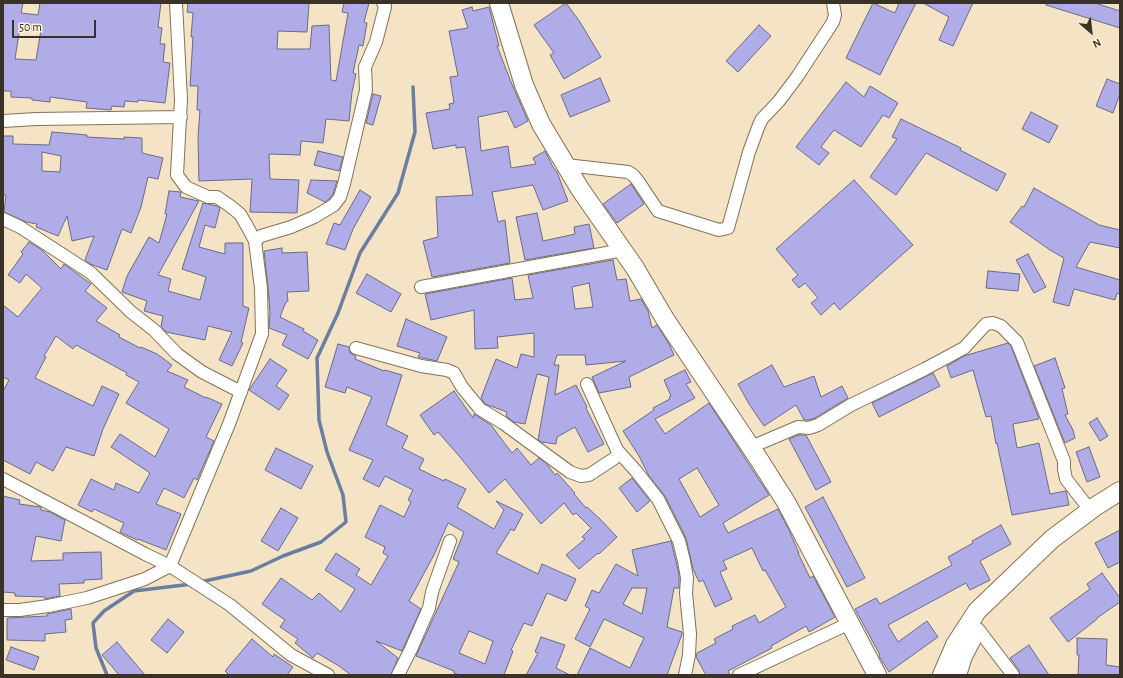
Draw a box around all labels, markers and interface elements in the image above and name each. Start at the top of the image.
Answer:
scale bar [14,12,98,38]
north arrow [1071,12,1111,52]
text: 50 m [19,21,42,33]
text: N [1091,36,1103,50]

